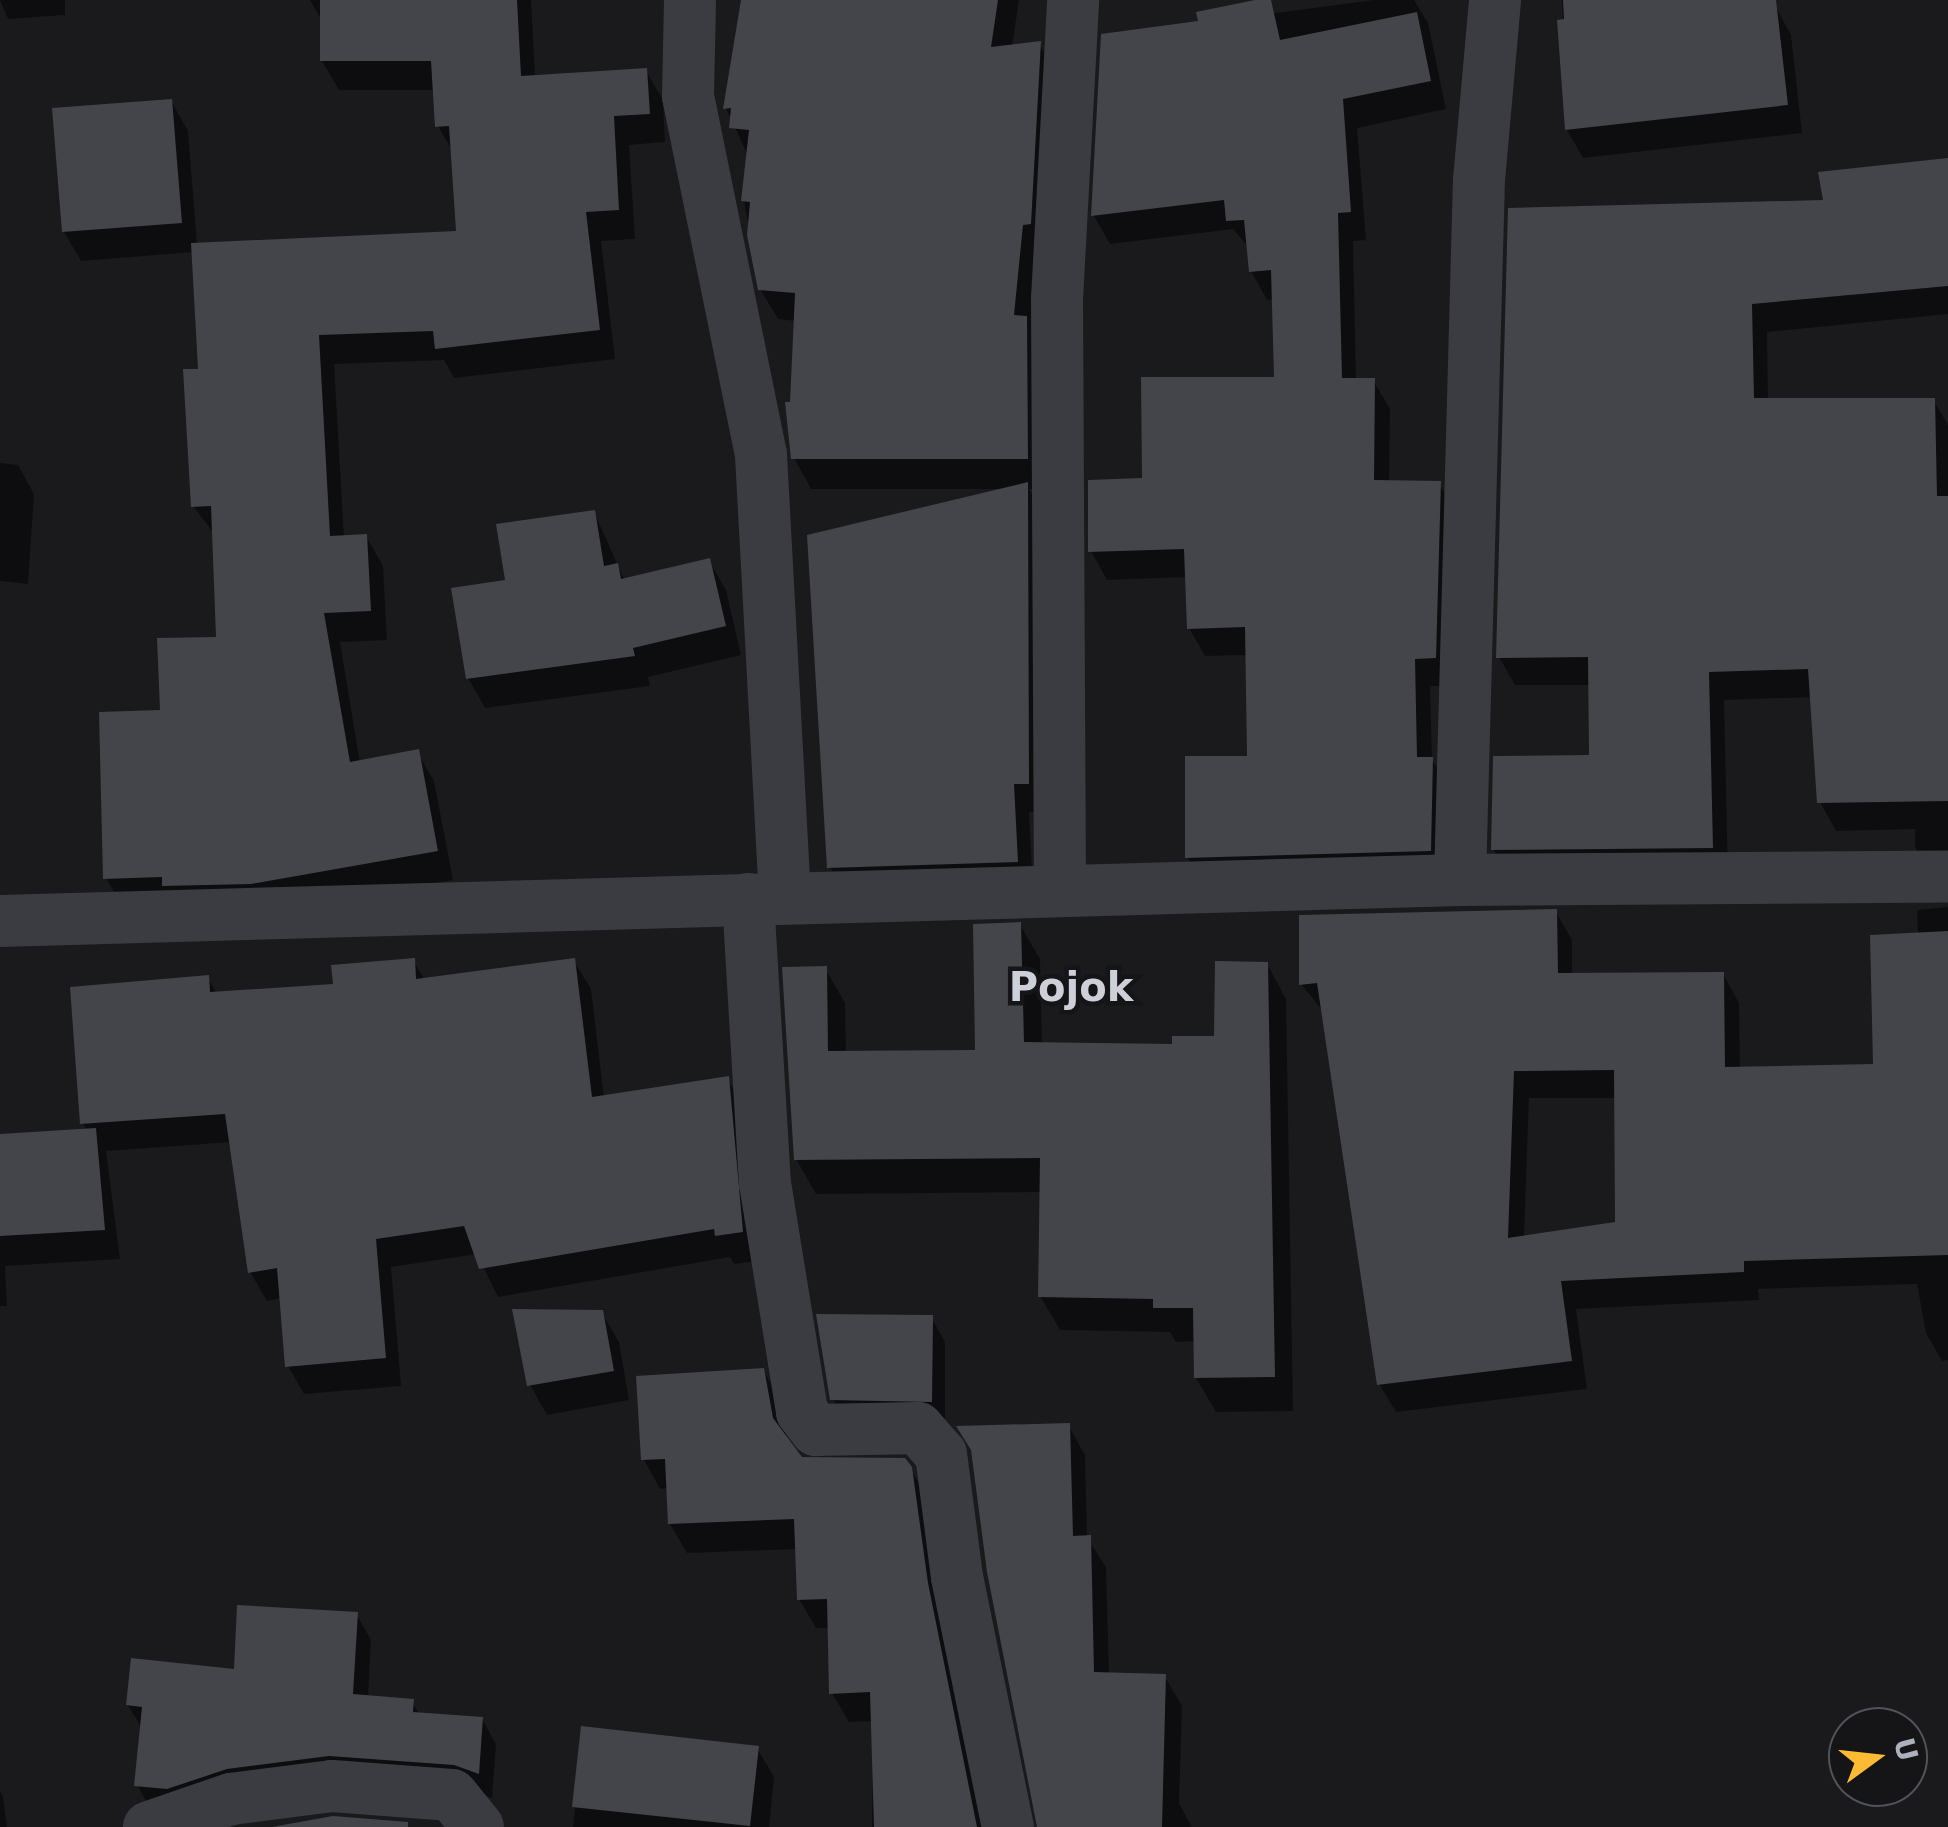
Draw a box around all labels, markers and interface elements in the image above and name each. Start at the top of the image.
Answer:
district label: Pojok [1009,963,1133,1011]
north arrow [1828,1707,1928,1807]
text: U [1887,1734,1924,1765]

